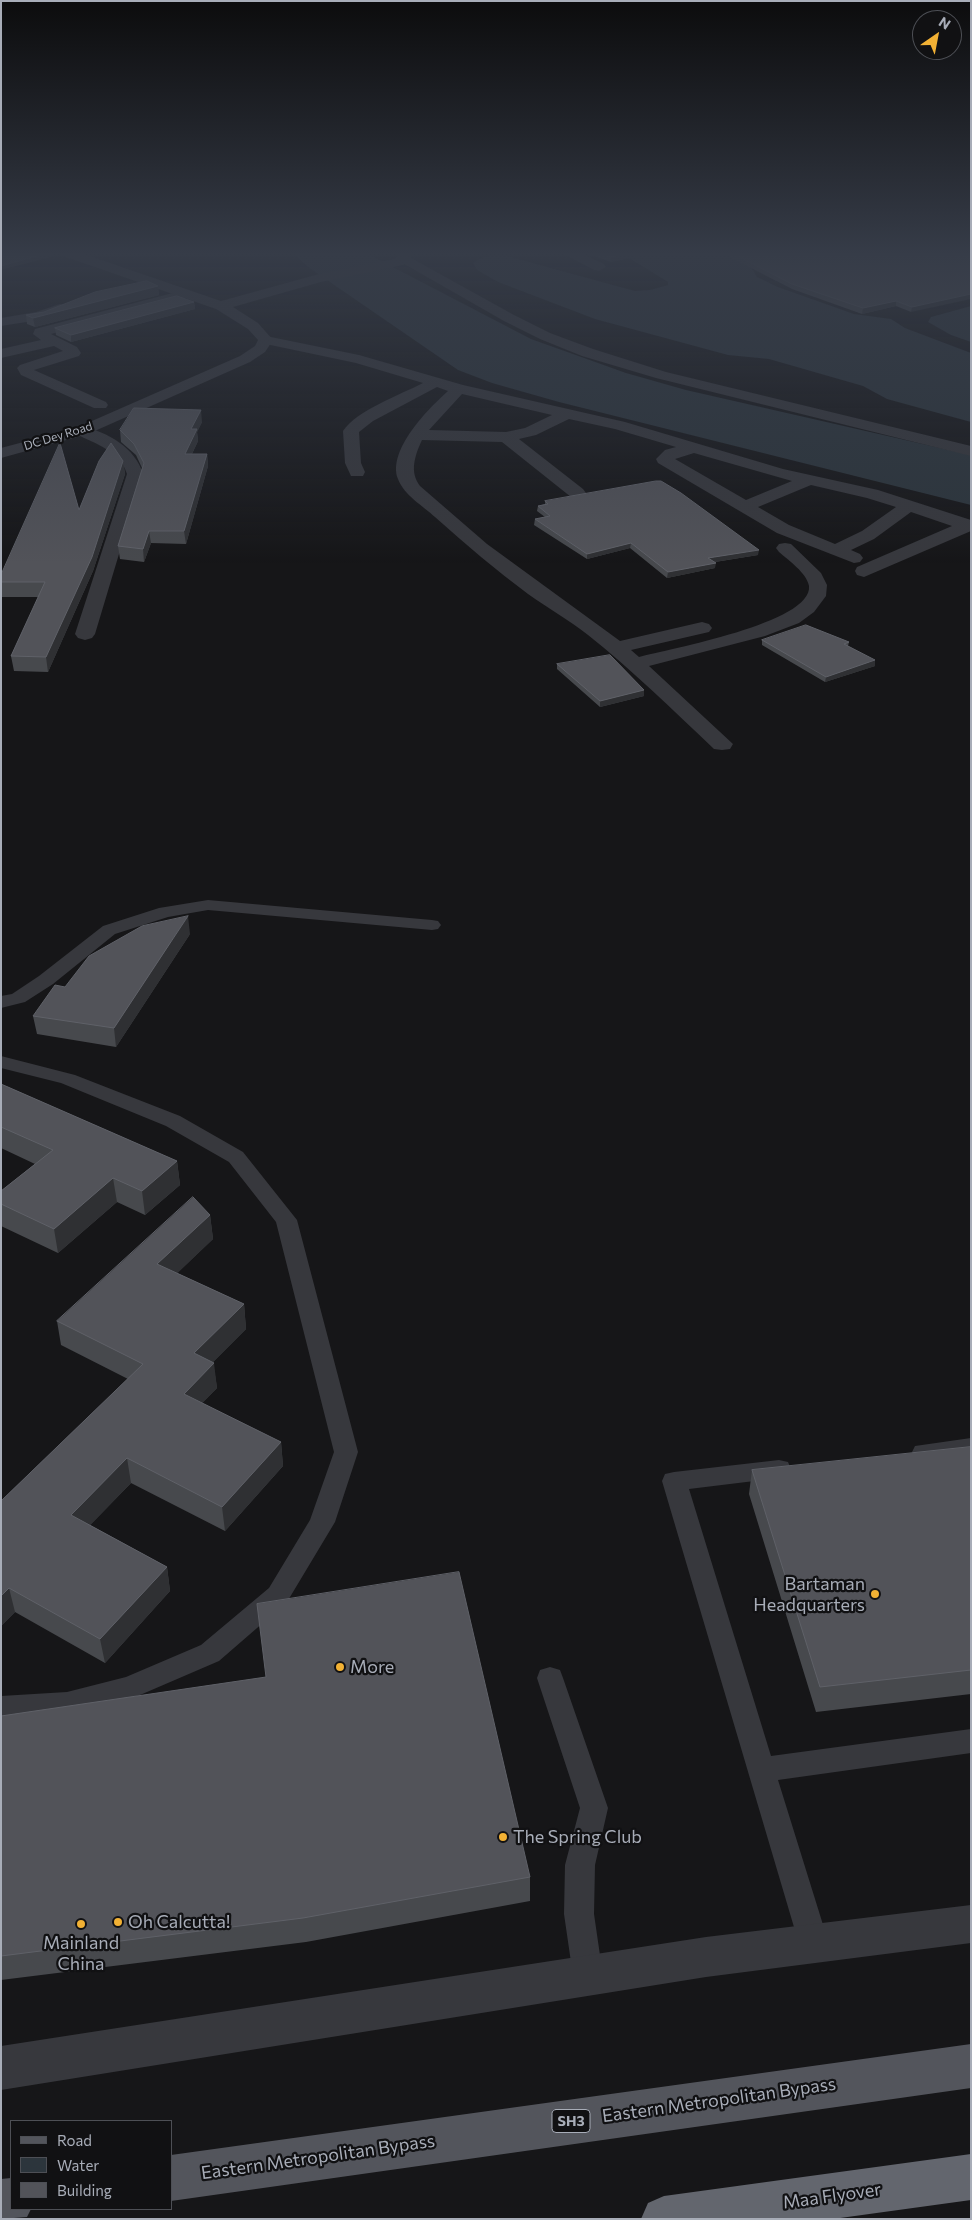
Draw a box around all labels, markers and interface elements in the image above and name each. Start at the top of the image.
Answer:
north arrow [912,10,962,60]
text: N [936,13,954,33]
street label: DC Dey Road [22,419,94,453]
place label: Bartaman Headquarters [753,1573,865,1616]
marker: Bartaman Headquarters [869,1588,881,1600]
place label: More [350,1656,394,1678]
marker: More [334,1661,346,1673]
place label: The Spring Club [513,1826,642,1848]
marker: The Spring Club [497,1831,509,1843]
place label: Oh Calcutta! [128,1911,230,1933]
marker: Oh Calcutta! [112,1916,124,1928]
marker: Mainland China [75,1918,87,1930]
place label: Mainland China [43,1932,119,1975]
street label: Eastern Metropolitan Bypass [601,2073,837,2127]
road number: SH3 [552,2110,590,2132]
legend [10,2120,172,2210]
street label: Eastern Metropolitan Bypass [200,2130,436,2184]
text: Road [57,2131,92,2149]
text: Water [57,2156,99,2174]
street label: Maa Flyover [781,2178,883,2214]
text: Building [57,2181,112,2199]

